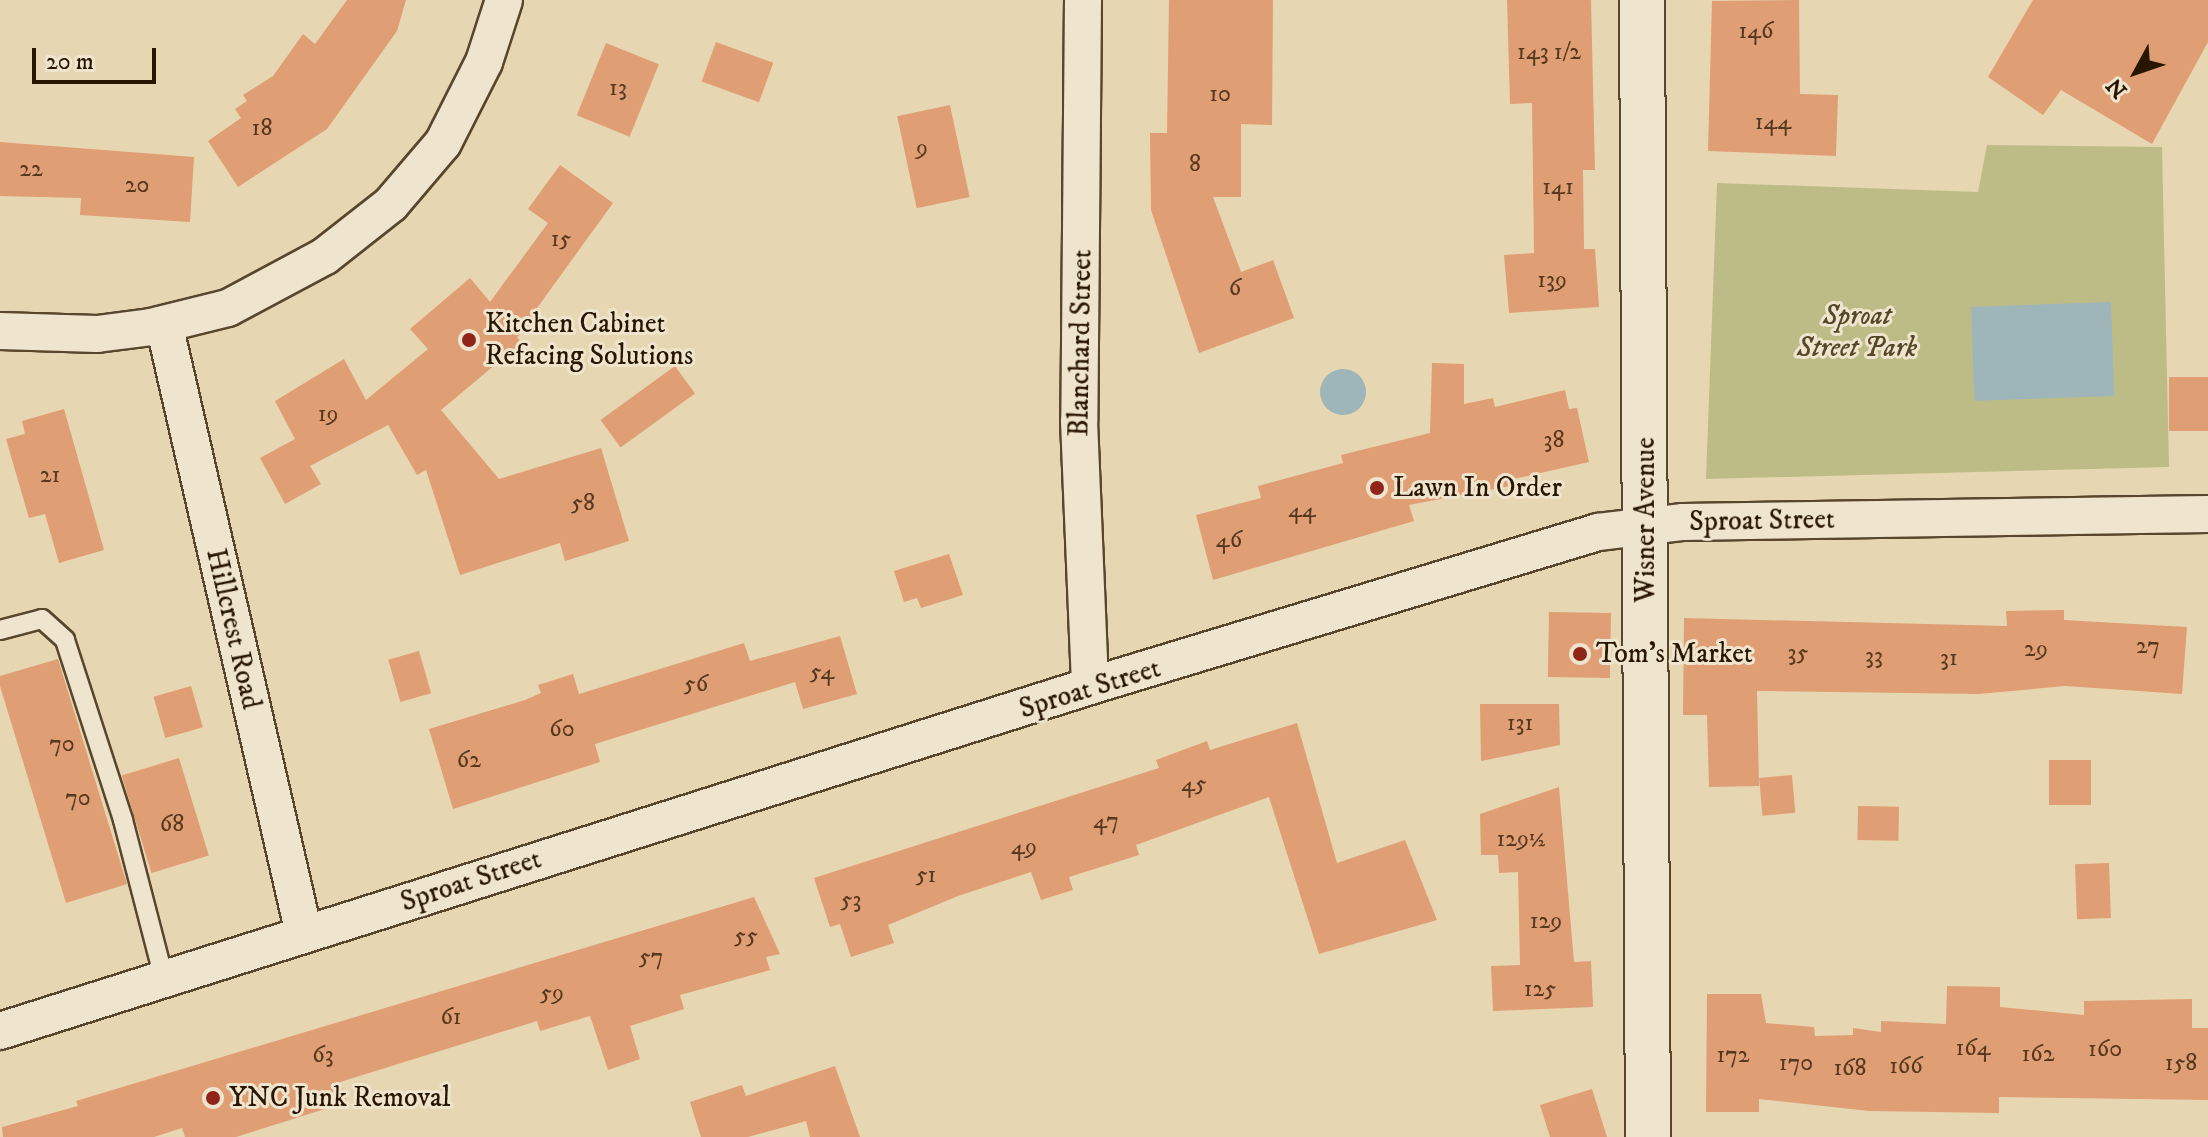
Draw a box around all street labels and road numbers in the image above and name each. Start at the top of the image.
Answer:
street label: Blanchard Street [1063,249,1099,437]
street label: Wisner Avenue [1629,437,1663,603]
street label: Sproat Street [1689,503,1835,539]
street label: Hillcrest Road [198,545,268,713]
street label: Sproat Street [1015,652,1165,726]
street label: Sproat Street [396,843,546,919]

